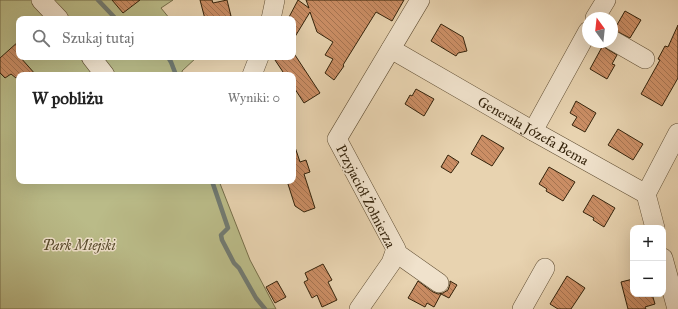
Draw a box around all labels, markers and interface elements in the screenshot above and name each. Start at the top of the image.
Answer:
north arrow [582,12,618,48]
search box [16,16,296,60]
icon: search [30,27,52,49]
text: Szukaj tutaj [62,29,134,47]
text: W pobliżu [32,88,103,109]
text: Wyniki: 0 [228,90,280,106]
street label: Generała Józefa Bema [475,93,591,169]
street label: Przyjaciół Żołnierza [332,141,400,251]
map controls [630,225,666,297]
button: + [630,225,666,261]
park label: Park Miejski [42,237,116,254]
button: − [630,261,666,297]

